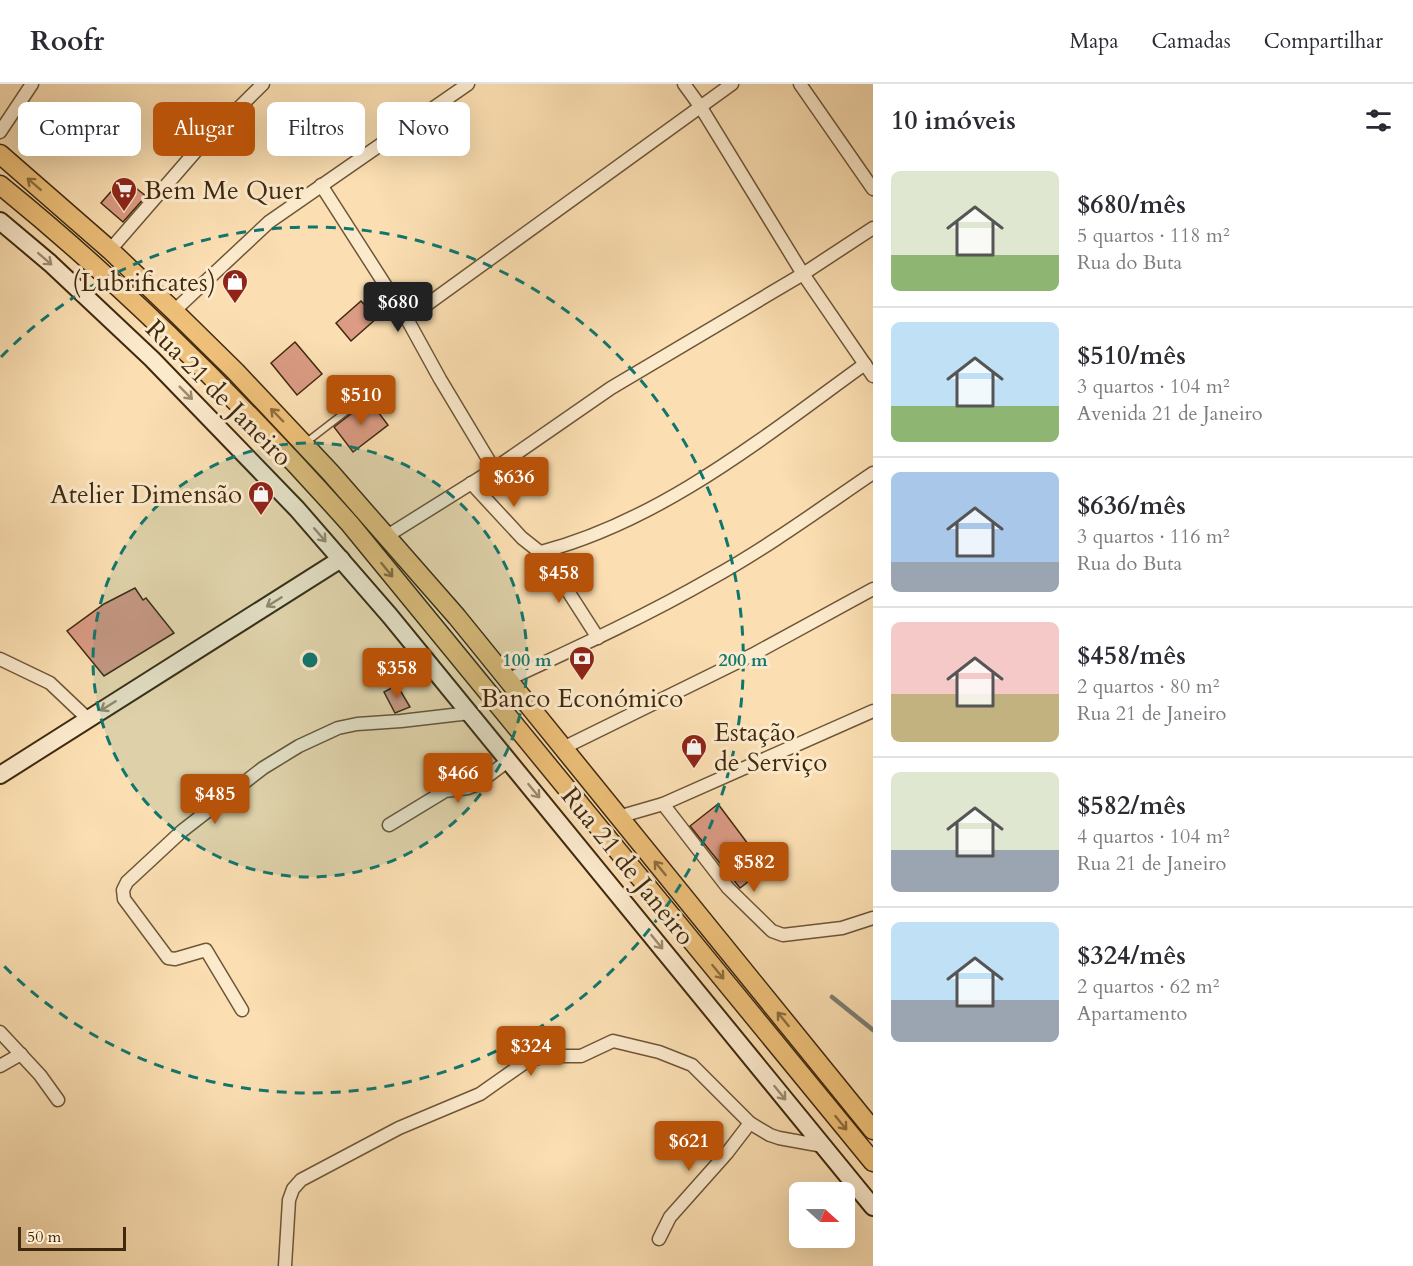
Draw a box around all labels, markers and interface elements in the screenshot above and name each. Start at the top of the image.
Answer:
text: Roofr [30,22,104,60]
text: Mapa [1069,27,1119,56]
text: Camadas [1152,27,1231,56]
text: Compartilhar [1264,27,1383,56]
chip: Comprar [18,102,141,156]
chip: Alugar [153,102,255,156]
chip: Filtros [267,102,365,156]
chip: Novo [377,102,470,156]
text: 10 imóveis [891,103,1016,138]
icon: filters [1362,104,1395,137]
place label: Bem Me Quer [144,173,304,208]
supermarket icon: Bem Me Quer [109,175,139,213]
one-way arrow [27,177,42,191]
text: $680/mês [1077,187,1186,222]
icon: home [939,195,1011,267]
text: 5 quartos · 118 m² [1077,222,1230,249]
text: Rua do Buta [1077,249,1182,276]
one-way arrow [37,252,52,266]
place label: (Lubrificates) [72,265,216,300]
shop icon: (Lubrificates) [220,267,250,305]
pin: $680 [362,282,434,333]
text: $680 [378,288,418,315]
street label: Rua 21 de Janeiro [138,312,300,474]
text: $510/mês [1077,338,1186,373]
icon: home [939,346,1011,418]
text: 3 quartos · 104 m² [1077,373,1230,400]
pin: $510 [325,375,397,426]
text: $510 [341,381,381,408]
one-way arrow [179,386,193,401]
text: Avenida 21 de Janeiro [1077,400,1263,427]
one-way arrow [270,407,284,422]
pin: $636 [478,457,550,508]
text: $636 [494,463,534,490]
place label: Atelier Dimensão [50,477,242,512]
shop icon: Atelier Dimensão [246,479,276,517]
text: $636/mês [1077,488,1186,523]
icon: home [939,496,1011,568]
text: 3 quartos · 116 m² [1077,523,1230,550]
one-way arrow [313,527,327,542]
text: Rua do Buta [1077,550,1182,577]
pin: $458 [523,553,595,604]
text: $458 [539,559,579,586]
one-way arrow [380,562,394,577]
one-way arrow [265,595,282,608]
text: $458/mês [1077,638,1186,673]
bank icon: Banco Económico [567,644,597,682]
icon: home [939,646,1011,718]
pin: $358 [361,648,433,699]
text: 100 m [502,648,552,673]
text: 200 m [718,648,768,673]
centre of rings [300,650,320,670]
text: $358 [377,654,417,681]
text: 2 quartos · 80 m² [1077,673,1219,700]
place label: Banco Económico [481,681,683,716]
one-way arrow [100,699,117,712]
text: Rua 21 de Janeiro [1077,700,1226,727]
place label: Estação de Serviço [714,715,827,780]
shop icon: Estação de Serviço [679,732,709,770]
pin: $466 [422,753,494,804]
text: $466 [438,759,478,786]
pin: $485 [179,774,251,825]
text: $485 [195,780,235,807]
street label: Rua 21 de Janeiro [553,780,703,952]
one-way arrow [527,783,540,799]
text: $582/mês [1077,788,1186,823]
icon: home [939,796,1011,868]
text: 4 quartos · 104 m² [1077,823,1230,850]
pin: $582 [718,842,790,893]
text: $582 [734,848,774,875]
text: Rua 21 de Janeiro [1077,850,1226,877]
one-way arrow [654,860,667,876]
one-way arrow [650,934,664,949]
text: $324/mês [1077,938,1186,973]
icon: home [939,946,1011,1018]
one-way arrow [711,964,724,980]
text: 2 quartos · 62 m² [1077,973,1219,1000]
text: Apartamento [1077,1000,1187,1027]
one-way arrow [777,1011,790,1027]
pin: $324 [495,1026,567,1077]
text: $324 [511,1032,551,1059]
one-way arrow [773,1085,787,1100]
one-way arrow [834,1115,848,1130]
pin: $621 [653,1121,725,1172]
text: $621 [669,1127,709,1154]
north arrow [789,1182,855,1248]
map controls [789,1182,855,1248]
scale bar [18,1224,126,1252]
text: 50 m [27,1226,61,1248]

